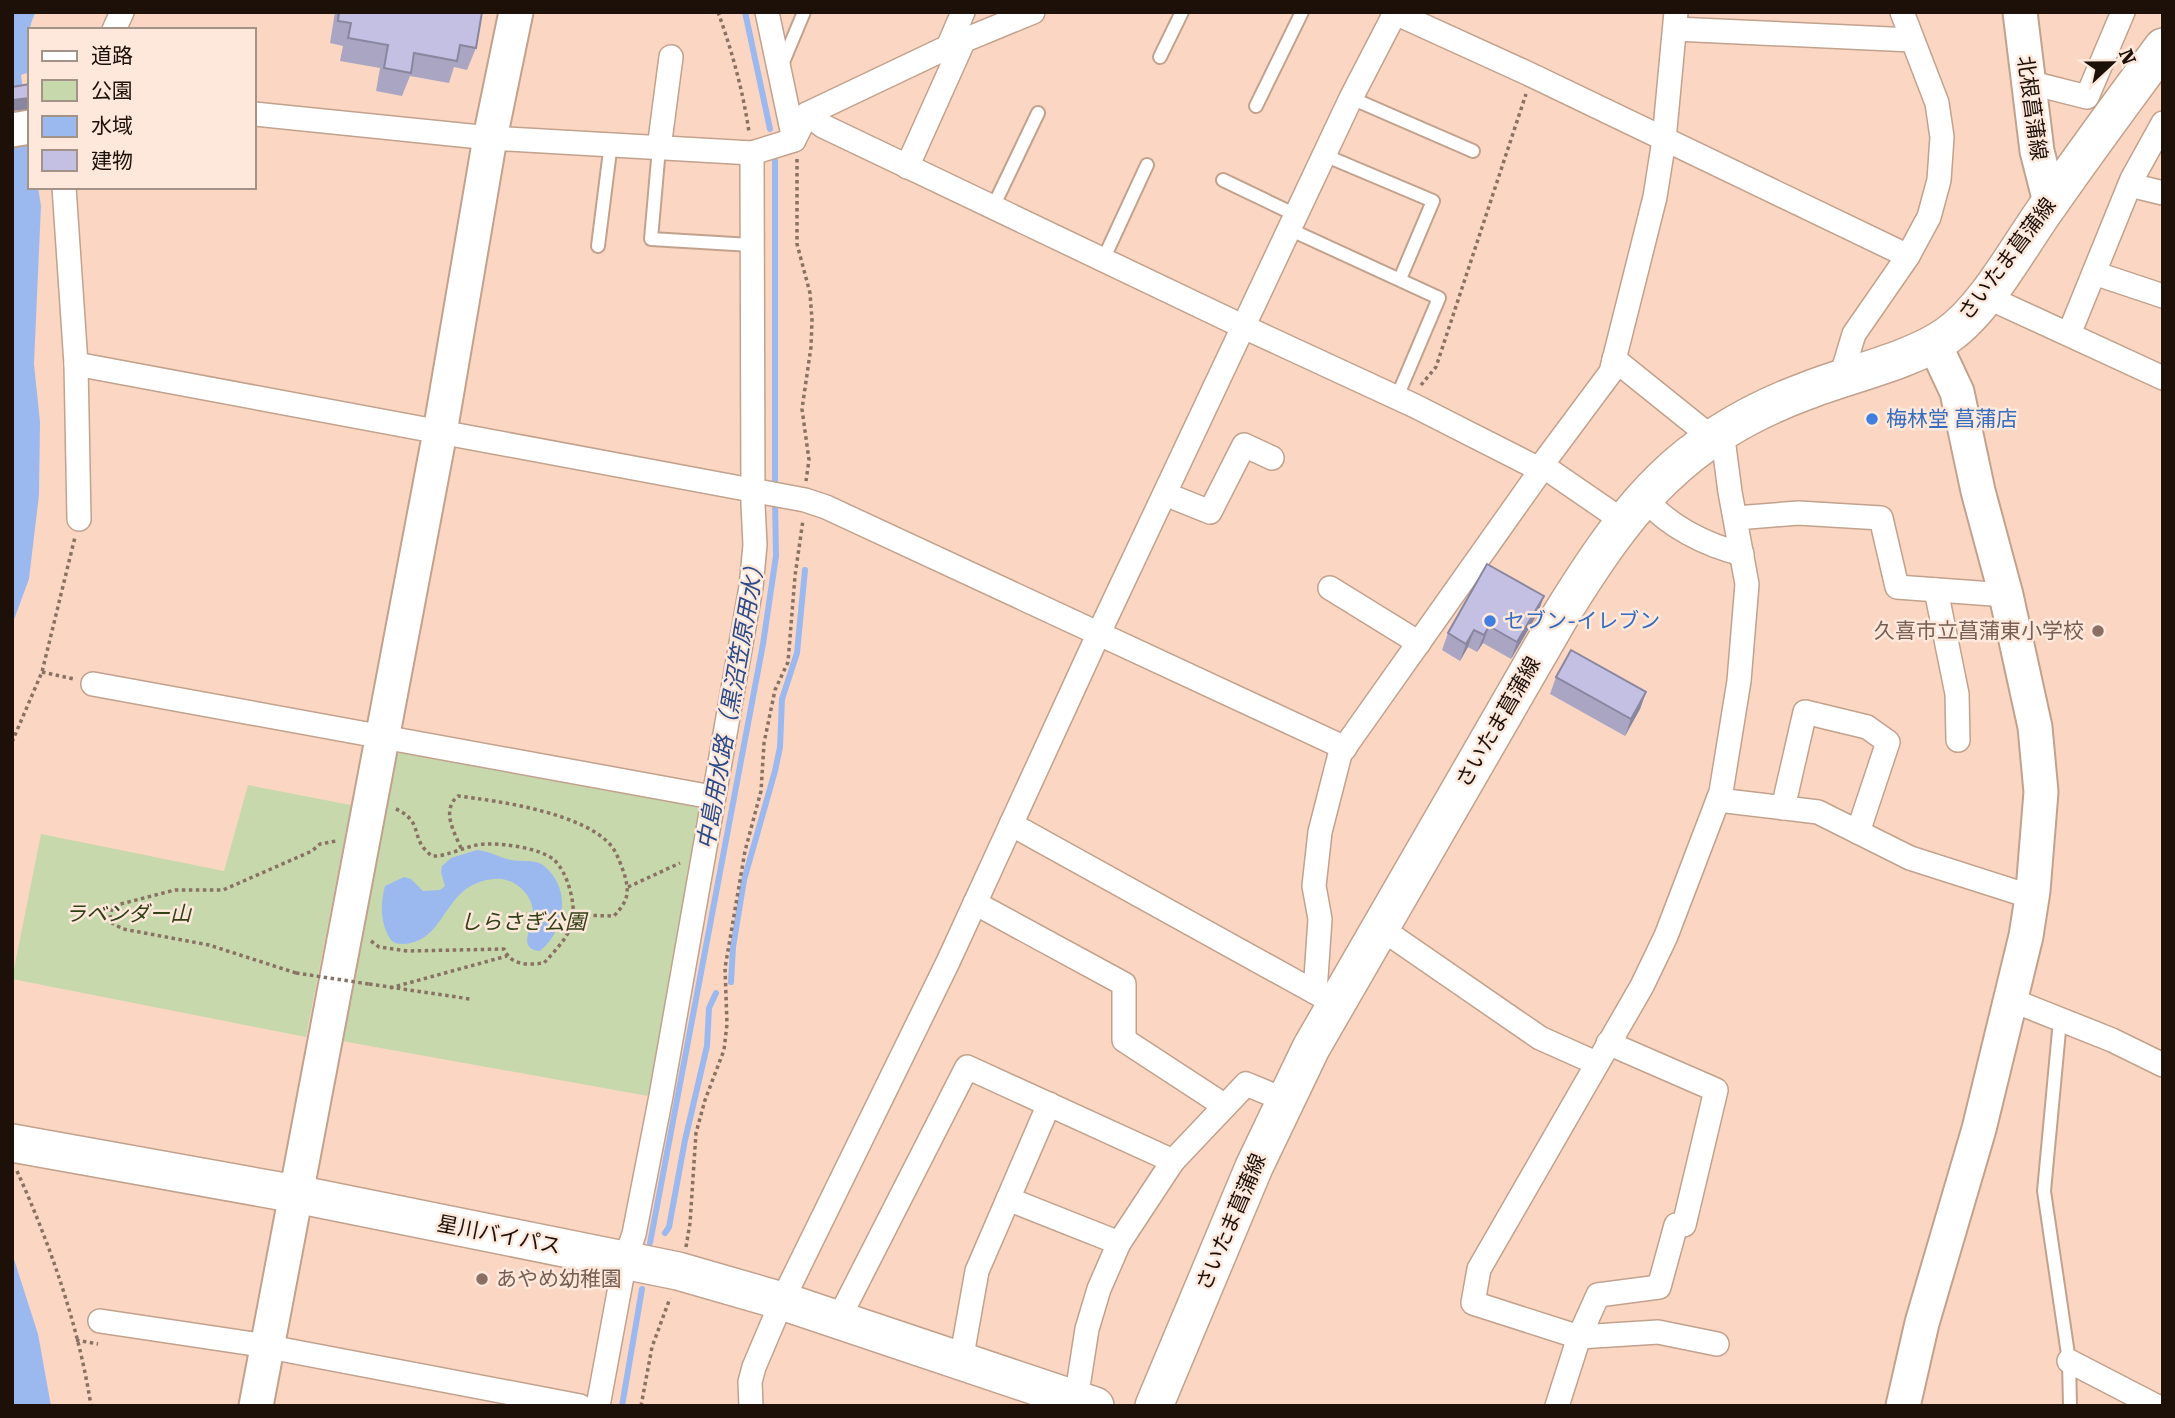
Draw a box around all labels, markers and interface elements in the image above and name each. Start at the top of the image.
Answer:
legend [28,28,256,189]
north arrow [2077,28,2147,98]
text: 道路 [91,44,133,68]
text: N [2114,46,2141,68]
street label: 北根菖蒲線 [2013,54,2051,162]
text: 公園 [91,79,133,103]
text: 水域 [91,114,133,138]
text: 建物 [91,149,133,173]
street label: さいたま菖蒲線 [1953,193,2061,325]
place label: 梅林堂 菖蒲店 [1886,407,2017,431]
marker: 梅林堂 菖蒲店 [1864,411,1880,427]
water label: 中島用水路（黒沼笠原用水） [692,553,771,852]
place label: セブン-イレブン [1504,609,1660,633]
marker: セブン-イレブン [1482,613,1498,629]
place label: 久喜市立菖蒲東小学校 [1874,619,2084,643]
marker: 久喜市立菖蒲東小学校 [2090,623,2106,639]
street label: さいたま菖蒲線 [1451,653,1545,791]
park label: ラベンダー山 [65,902,193,926]
park label: しらさぎ公園 [460,910,589,934]
street label: さいたま菖蒲線 [1191,1150,1271,1294]
street label: 星川バイパス [435,1211,563,1259]
place label: あやめ幼稚園 [496,1267,622,1291]
marker: あやめ幼稚園 [474,1271,490,1287]

